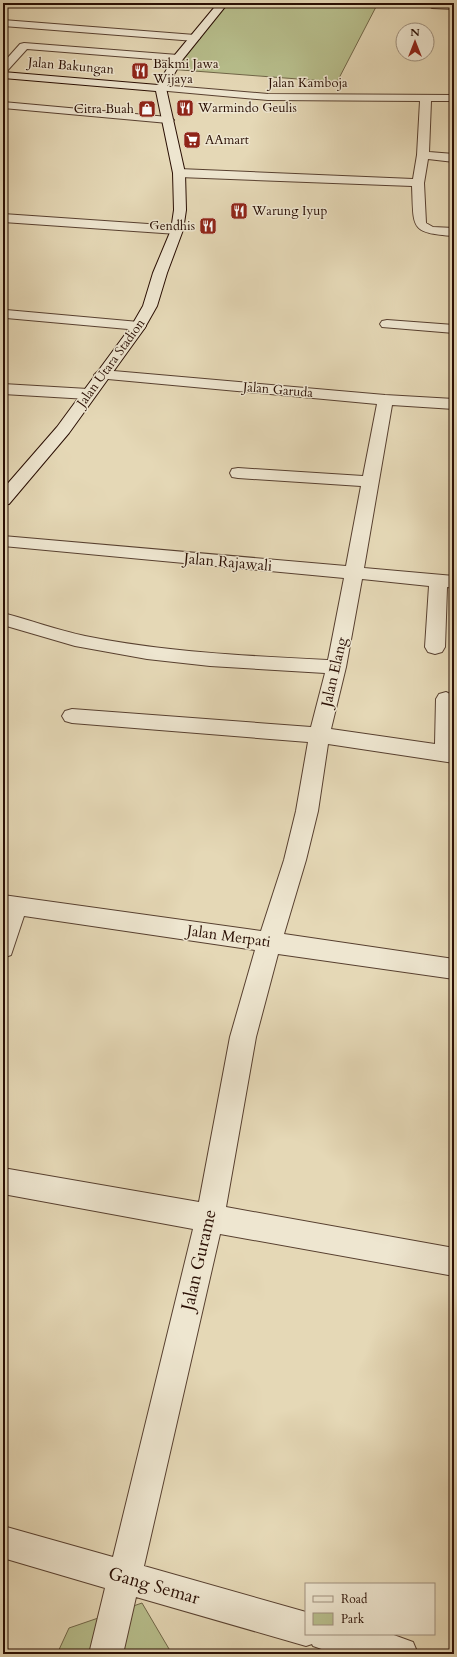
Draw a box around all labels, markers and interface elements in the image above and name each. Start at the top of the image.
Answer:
north arrow [395,22,435,62]
text: N [410,25,420,40]
street label: Jalan Bakungan [25,53,115,79]
place label: Bakmi Jawa Wijaya [152,55,219,88]
restaurant icon: Bakmi Jawa Wijaya [130,61,150,81]
street label: Jalan Kamboja [266,74,348,92]
restaurant icon: Warmindo Geulis [175,98,195,118]
shop icon: Citra Buah [137,99,157,119]
place label: Warmindo Geulis [197,99,297,117]
place label: Citra Buah [74,100,134,118]
supermarket icon: AAmart [182,130,202,150]
place label: AAmart [205,131,249,149]
restaurant icon: Warung Iyup [229,201,249,221]
place label: Warung Iyup [251,202,327,220]
restaurant icon: Gendhis [198,216,218,236]
place label: Gendhis [149,217,195,235]
street label: Jalan Utara Stadion [72,315,150,412]
street label: Jalan Garuda [240,378,314,402]
street label: Jalan Rajawali [181,548,273,576]
street label: Jalan Elang [316,635,352,711]
street label: Jalan Merpati [184,920,272,952]
street label: Jalan Gurame [175,1207,223,1316]
street label: Gang Semar [105,1561,203,1611]
legend [305,1583,435,1635]
text: Road [341,1591,368,1607]
text: Park [341,1611,365,1627]

